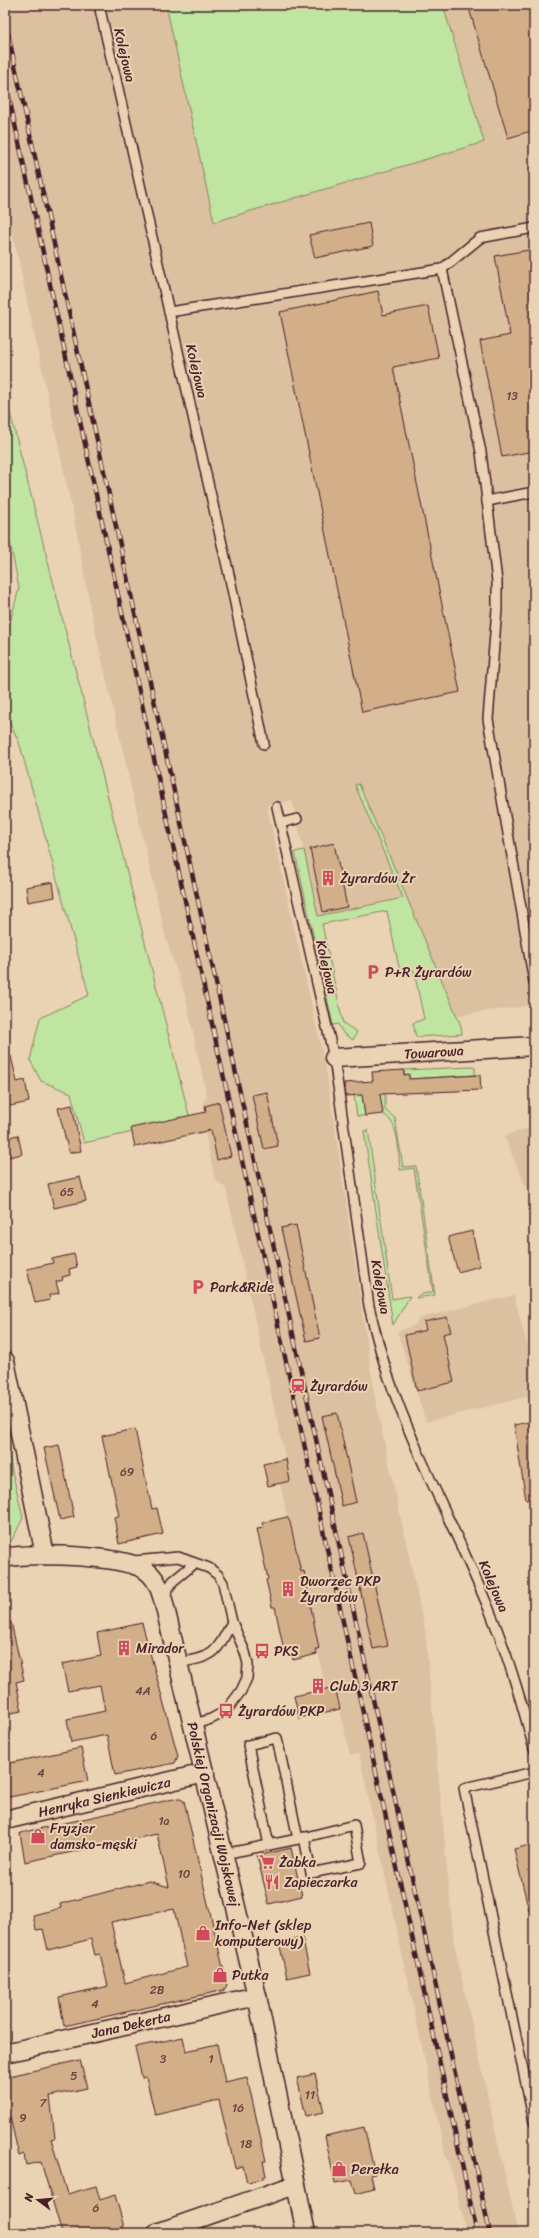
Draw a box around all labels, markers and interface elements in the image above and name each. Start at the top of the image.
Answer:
street label: Kolejowa [106,26,143,85]
street label: Kolejowa [178,342,215,401]
house number: 13 [506,385,518,407]
place label: Żyrardów Żr [340,866,417,891]
building icon: Żyrardów Żr [319,869,337,887]
street label: Kolejowa [308,938,345,997]
place label: P+R Żyrardów [385,960,472,985]
parking icon: P+R Żyrardów [364,963,382,981]
street label: Towarowa [403,1038,464,1067]
house number: 65 [60,1181,74,1203]
street label: Kolejowa [363,1258,398,1316]
place label: Park&Ride [210,1275,274,1300]
parking icon: Park&Ride [189,1278,207,1296]
place label: Żyrardów [310,1374,368,1399]
station icon: Żyrardów [289,1377,307,1395]
house number: 69 [120,1461,134,1483]
street label: Kolejowa [471,1556,516,1616]
place label: Dworzec PKP Żyrardów [300,1569,380,1610]
building icon: Dworzec PKP Żyrardów [279,1580,297,1598]
place label: Mirador [136,1636,185,1661]
building icon: Mirador [115,1639,133,1657]
place label: PKS [274,1639,299,1664]
bus stop icon: PKS [253,1642,271,1660]
place label: Club 3 ART [330,1674,399,1699]
building icon: Club 3 ART [309,1677,327,1695]
house number: 4A [135,1680,151,1702]
place label: Żyrardów PKP [238,1699,324,1724]
bus stop icon: Żyrardów PKP [217,1702,235,1720]
street label: Polskiej Organizacji Wojskowej [179,1719,248,1910]
house number: 6 [151,1725,158,1747]
house number: 4 [37,1762,45,1784]
street label: Henryka Sienkiewicza [36,1769,174,1825]
house number: 1a [158,1810,170,1832]
place label: Fryzjer damsko-męski [50,1816,138,1857]
shop icon: Fryzjer damsko-męski [29,1827,47,1845]
place label: Żabka [279,1850,317,1875]
supermarket icon: Żabka [258,1853,276,1871]
house number: 10 [178,1863,191,1885]
place label: Zapieczarka [284,1870,358,1895]
restaurant icon: Zapieczarka [263,1873,281,1891]
place label: Info-Net (sklep komputerowy) [214,1913,312,1954]
shop icon: Info-Net (sklep komputerowy) [194,1924,212,1942]
place label: Putka [232,1963,270,1988]
shop icon: Putka [211,1966,229,1984]
house number: 2B [150,1979,165,2001]
house number: 4 [91,1993,99,2015]
street label: Jana Dekerta [88,2004,174,2046]
house number: 3 [160,2048,167,2070]
house number: 1 [208,2048,214,2070]
house number: 5 [70,2065,78,2087]
house number: 11 [305,2084,315,2106]
house number: 7 [40,2092,48,2114]
house number: 16 [232,2097,244,2119]
house number: 9 [19,2107,27,2129]
house number: 18 [240,2133,252,2155]
place label: Perełka [351,2157,399,2182]
shop icon: Perełka [330,2160,348,2178]
north arrow [18,2180,58,2220]
text: N [18,2191,39,2205]
house number: 6 [93,2197,100,2219]

